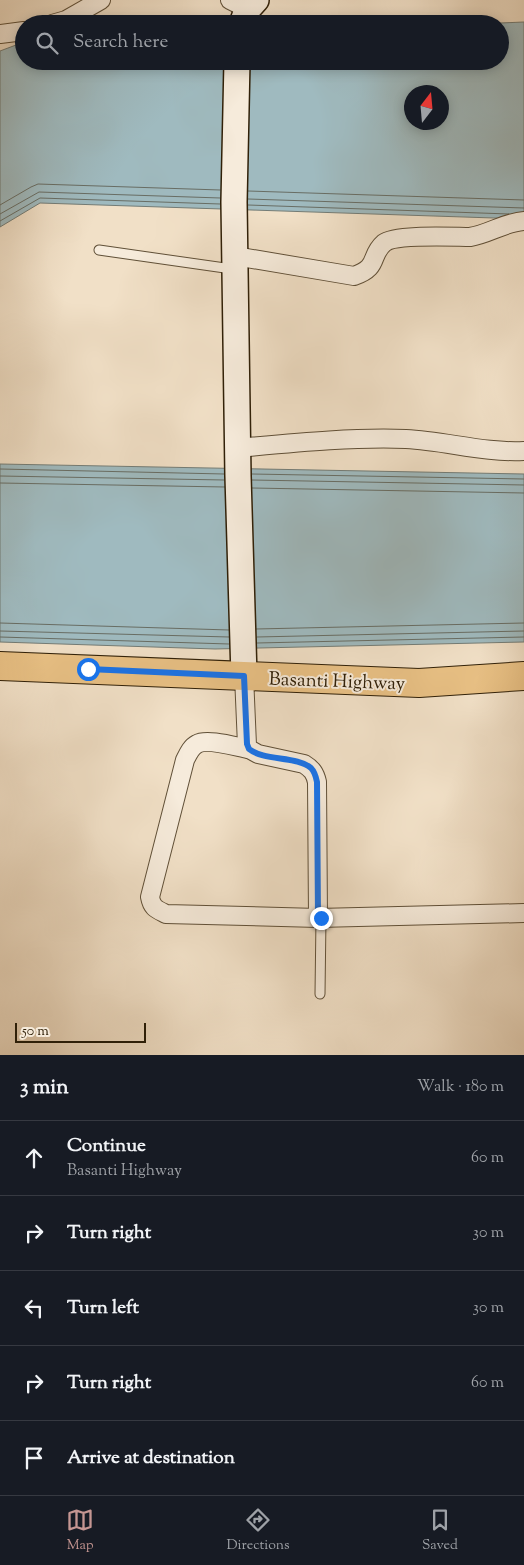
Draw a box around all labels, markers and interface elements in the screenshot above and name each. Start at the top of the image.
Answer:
search box [15,15,509,70]
icon: search [33,29,61,57]
text: Search here [73,29,168,56]
north arrow [404,85,449,130]
route start [77,658,100,681]
street label: Basanti Highway [268,667,406,698]
route end [310,907,333,930]
scale bar [15,1020,146,1043]
text: 50 m [22,1022,49,1042]
text: 3 min [20,1073,69,1103]
text: Walk · 180 m [417,1076,504,1099]
text: Continue [67,1133,146,1160]
icon: ahead [20,1144,48,1172]
text: 60 m [471,1147,504,1170]
text: Basanti Highway [67,1160,182,1183]
icon: right [20,1219,48,1247]
text: Turn right [67,1220,151,1247]
text: 30 m [473,1222,504,1245]
icon: left [20,1294,48,1322]
text: Turn left [67,1295,139,1322]
text: 30 m [473,1297,504,1320]
icon: right [20,1369,48,1397]
text: Turn right [67,1370,151,1397]
text: 60 m [471,1372,504,1395]
icon: arrive [20,1444,48,1472]
text: Arrive at destination [67,1445,235,1472]
tab: Map [66,1506,94,1556]
tab: Directions [226,1506,290,1556]
tab: Saved [422,1506,458,1556]

